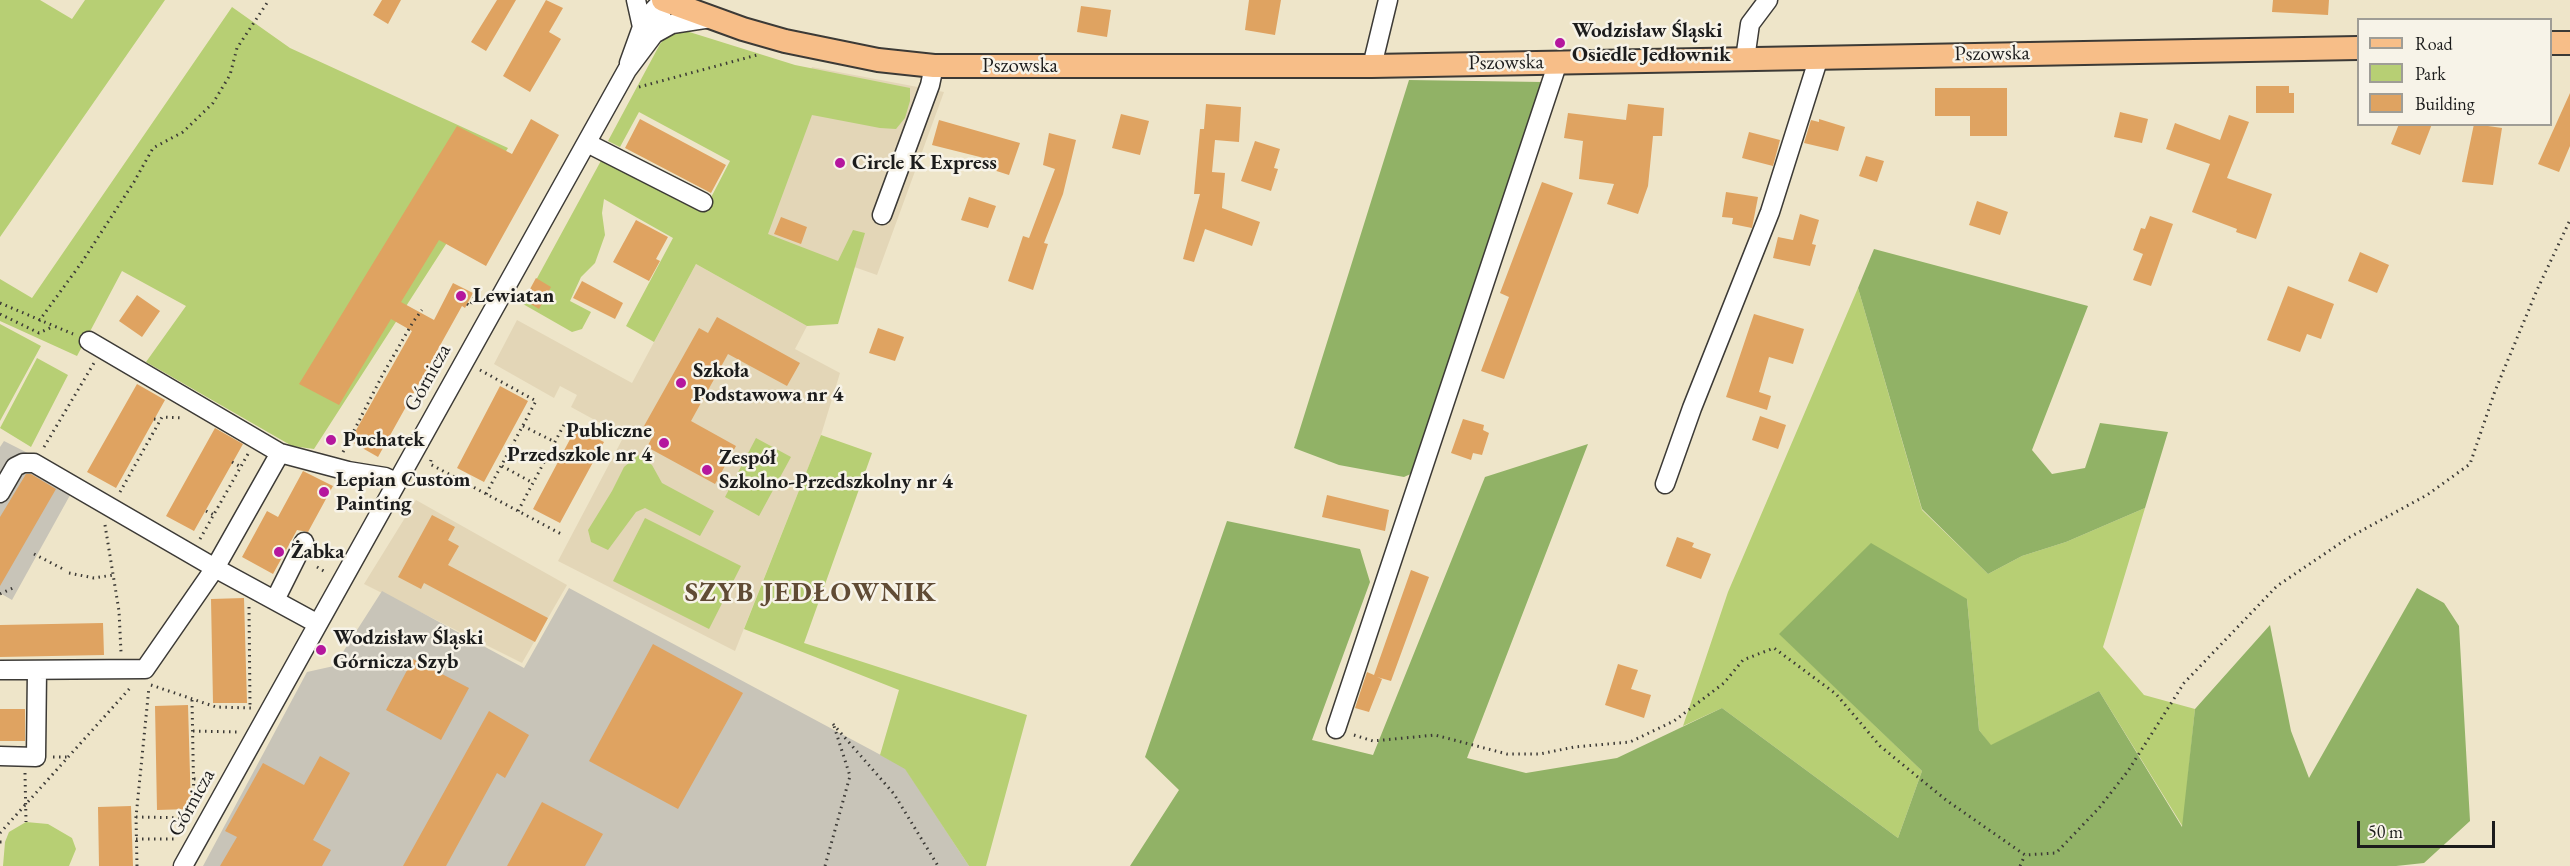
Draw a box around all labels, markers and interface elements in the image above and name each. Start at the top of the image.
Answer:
place label: Wodzisław Śląski Osiedle Jedłownik [1572,18,1731,68]
legend [2357,18,2552,126]
text: Road [2415,32,2453,55]
marker: Wodzisław Śląski Osiedle Jedłownik [1553,36,1567,50]
street label: Pszowska [1954,41,2030,67]
street label: Pszowska [1468,50,1544,76]
street label: Pszowska [982,53,1058,79]
text: Park [2415,62,2446,85]
text: Building [2415,92,2475,115]
place label: Circle K Express [852,150,997,176]
marker: Circle K Express [833,156,847,170]
place label: Lewiatan [473,283,554,309]
marker: Lewiatan [454,289,468,303]
street label: Górnicza [399,340,457,416]
place label: Szkoła Podstawowa nr 4 [693,358,843,408]
marker: Szkoła Podstawowa nr 4 [674,376,688,390]
place label: Publiczne Przedszkole nr 4 [507,418,652,468]
place label: Puchatek [343,427,425,453]
marker: Puchatek [324,433,338,447]
marker: Publiczne Przedszkole nr 4 [657,436,671,450]
place label: Zespół Szkolno-Przedszkolny nr 4 [719,445,953,495]
marker: Zespół Szkolno-Przedszkolny nr 4 [700,463,714,477]
place label: Lepian Custom Painting [336,467,470,517]
marker: Lepian Custom Painting [317,485,331,499]
place label: Żabka [291,539,344,565]
marker: Żabka [272,545,286,559]
district label: SZYB JEDŁOWNIK [685,578,937,610]
place label: Wodzisław Śląski Górnicza Szyb [333,625,483,675]
marker: Wodzisław Śląski Górnicza Szyb [314,643,328,657]
street label: Górnicza [163,765,221,841]
scale bar [2360,809,2498,847]
text: 50 m [2368,820,2403,843]

